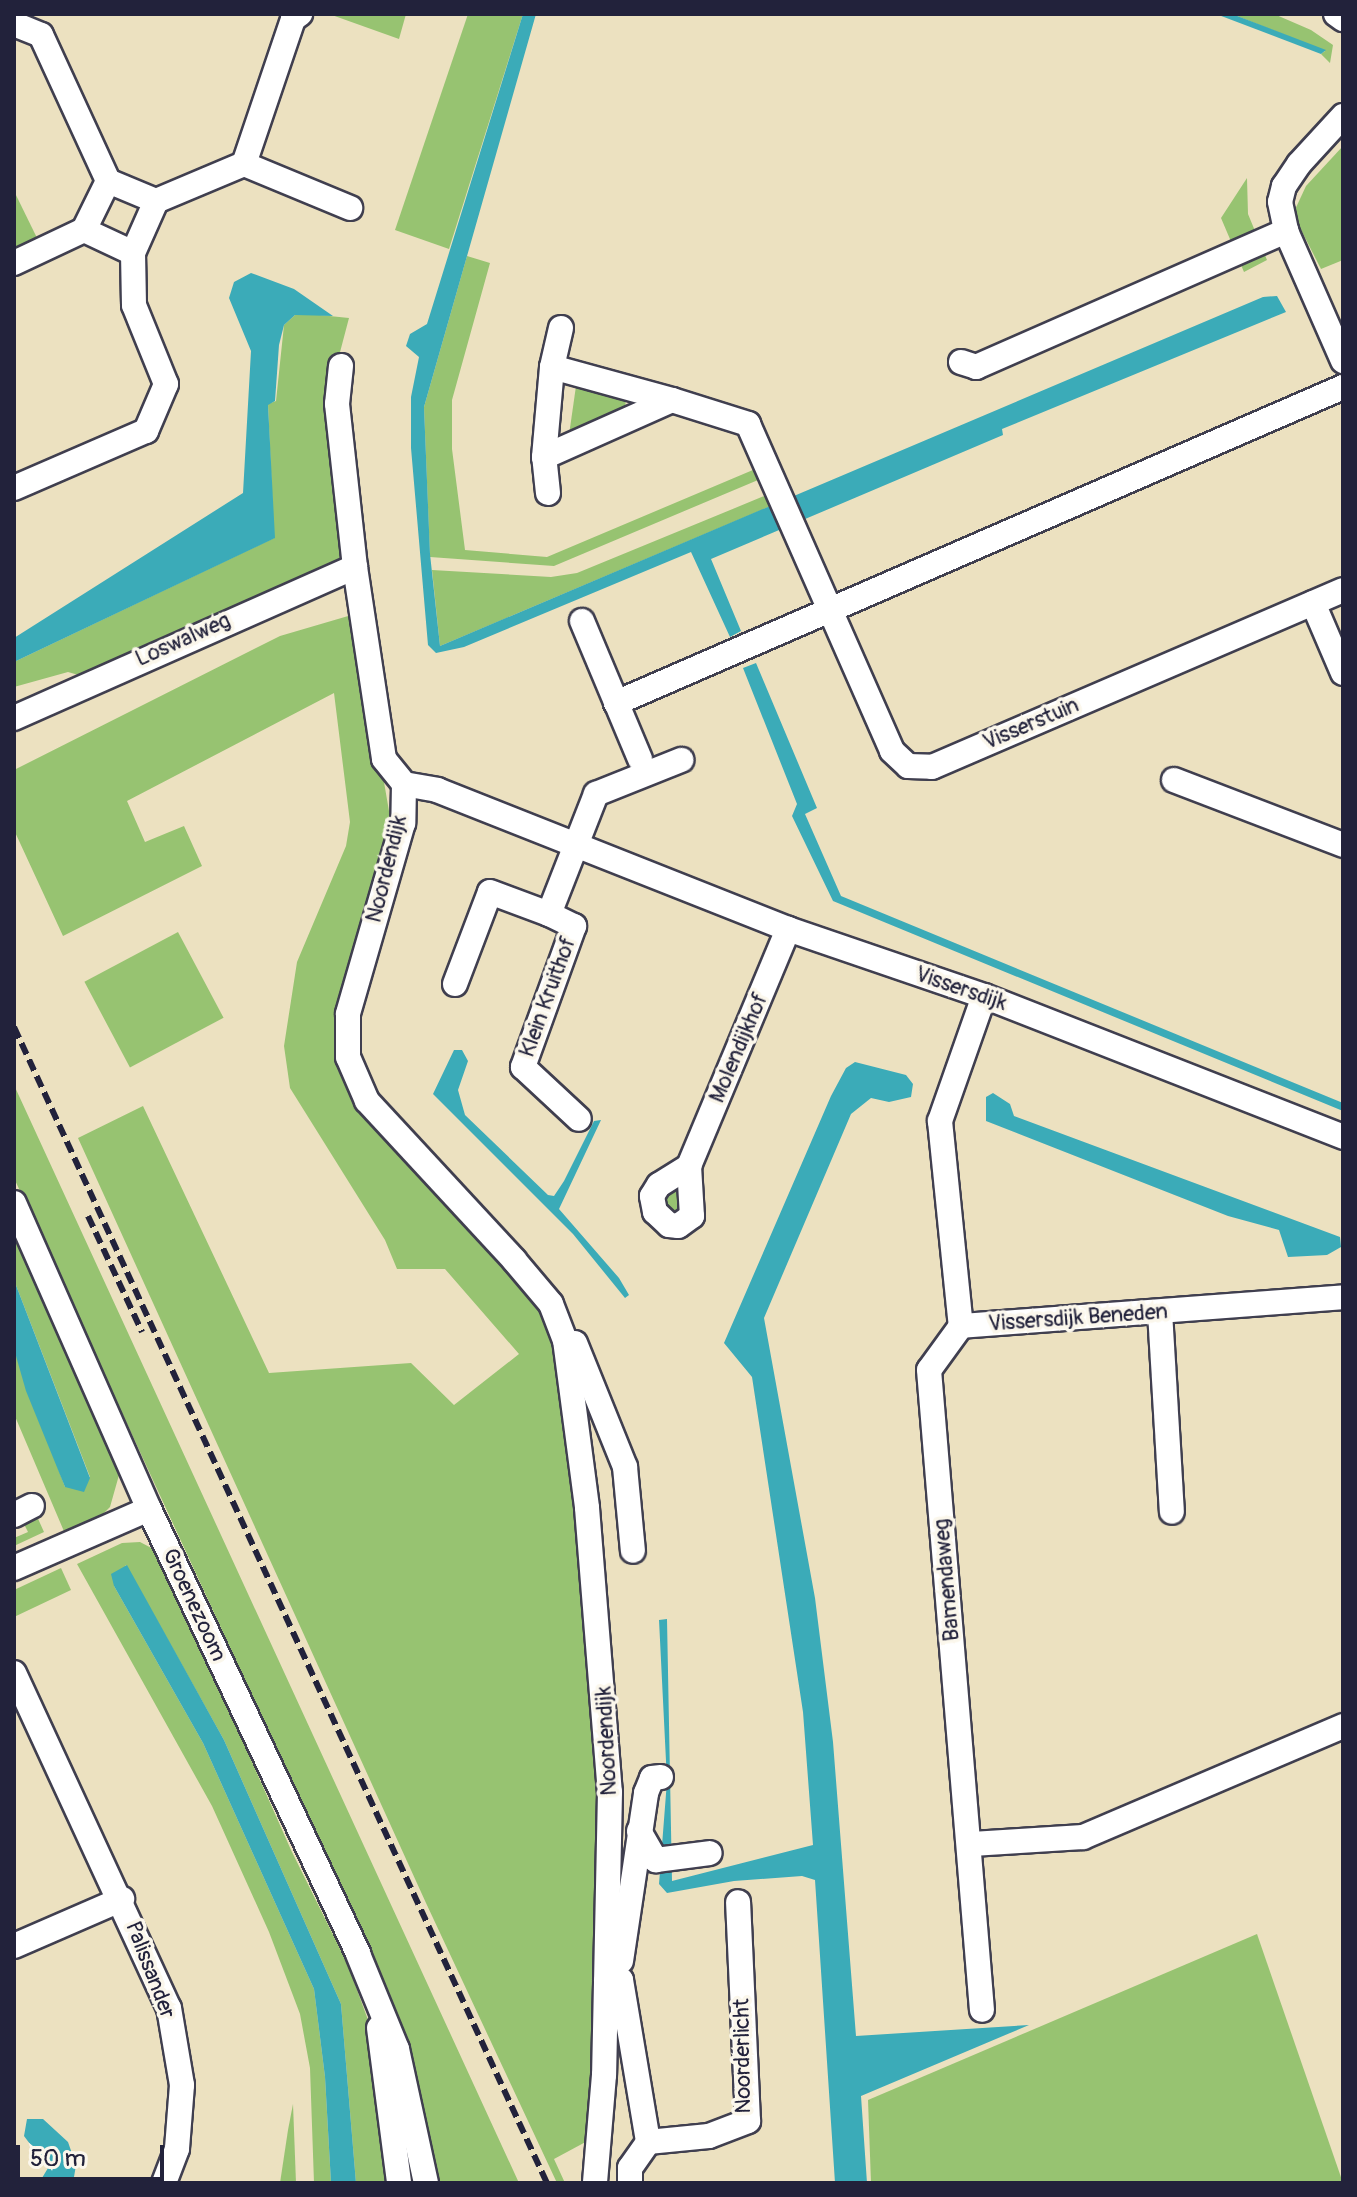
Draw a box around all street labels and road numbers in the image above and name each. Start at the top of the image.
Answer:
street label: Loswalweg [131,607,235,673]
street label: Visserstuin [979,692,1083,756]
street label: Noordendijk [361,813,413,925]
street label: Klein Kruithof [514,933,582,1061]
street label: Vissersdijk [912,961,1010,1017]
street label: Molendijkhof [704,989,774,1107]
street label: Vissersdijk Beneden [987,1299,1169,1337]
street label: Bamendaweg [928,1518,966,1642]
street label: Groenezoom [156,1544,232,1666]
street label: Noordendijk [591,1686,623,1796]
street label: Palissander [119,1918,181,2022]
street label: Noorderlicht [729,1998,757,2114]

